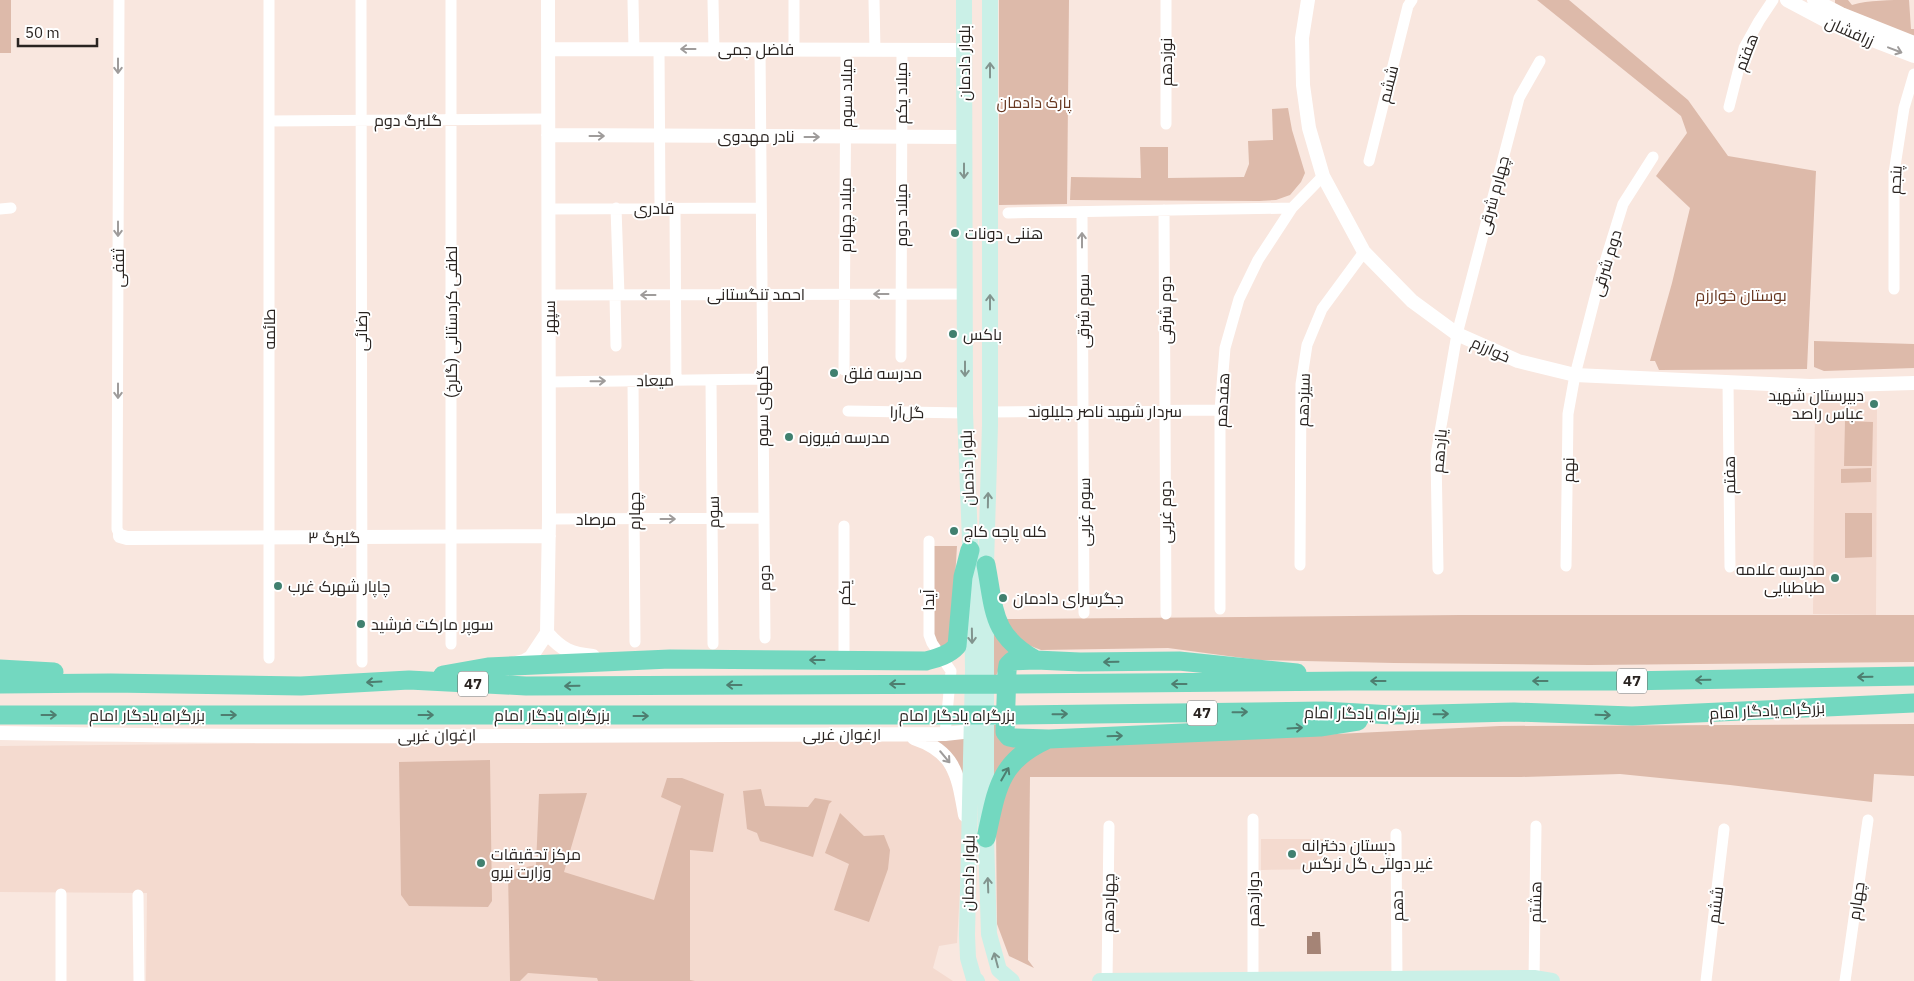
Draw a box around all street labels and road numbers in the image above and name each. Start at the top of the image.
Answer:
street label: زرافشان [1822,11,1878,52]
street label: بلوار دادمان [954,25,975,101]
street label: هفتم [1730,31,1764,74]
street label: نوزدهم [1156,38,1178,86]
street label: فاضل جمی [718,39,794,60]
street label: میلاد سوم [836,58,858,128]
street label: میلاد یکم [891,62,913,124]
street label: ششم [1374,63,1404,105]
street label: گلبرگ دوم [374,110,442,132]
street label: نادر مهدوی [717,126,795,147]
street label: چهارم شرقی [1473,153,1515,237]
street label: پنجم [1884,164,1908,195]
street label: میلاد چهارم [835,177,857,253]
street label: میلاد دوم [891,183,913,247]
street label: قادری [634,198,674,219]
street label: دوم شرقی [1586,227,1628,299]
street label: لطفی کردستانی (گلرخ) [441,246,463,398]
street label: ثقفی [108,248,129,287]
street label: سوم شرقی [1073,274,1095,348]
street label: دوم شرقی [1155,276,1177,344]
street label: احمد تنگستانی [707,284,805,305]
street label: سپهر [539,300,560,335]
street label: طائمه [259,309,279,349]
street label: رضائی [351,311,372,351]
street label: خوارزم [1467,332,1514,368]
street label: گلهای سوم [752,365,774,447]
street label: میعاد [636,370,674,390]
street label: هفدهم [1211,372,1235,428]
street label: سیزدهم [1292,373,1316,427]
street label: سردار شهید ناصر جلیلوند [1028,401,1182,422]
street label: گل‌آرا [889,402,925,423]
street label: یازدهم [1427,427,1453,474]
street label: بلوار دادمان [956,430,979,506]
street label: هفتم [1719,456,1741,494]
street label: نهم [1558,457,1580,483]
street label: سوم غربی [1074,478,1096,546]
street label: دوم غربی [1155,481,1177,543]
street label: چهارم [624,492,646,530]
street label: سوم [703,496,725,528]
street label: مرصاد [576,509,616,529]
street label: گلبرگ ۳ [308,527,360,547]
street label: دوم [754,565,776,591]
street label: یکم [834,580,856,606]
street label: آیدا [918,589,938,611]
road number: 47 [1617,668,1647,694]
road number: 47 [458,672,488,696]
street label: بزرگراه یادگار امام [1709,697,1825,725]
road number: 47 [1187,700,1217,726]
street label: بزرگراه یادگار امام [1304,702,1420,726]
street label: بزرگراه یادگار امام [89,705,205,727]
street label: بزرگراه یادگار امام [494,705,610,727]
street label: بزرگراه یادگار امام [899,705,1015,727]
street label: ارغوان غربی [398,724,477,747]
street label: ارغوان غربی [803,724,881,745]
street label: بلوار دادمان [957,835,980,911]
street label: دوازدهم [1243,871,1265,927]
street label: چهاردهم [1097,873,1121,933]
street label: هشتم [1525,881,1547,923]
street label: چهارم [1843,881,1871,922]
street label: ششم [1703,885,1729,925]
street label: دهم [1387,890,1409,922]

